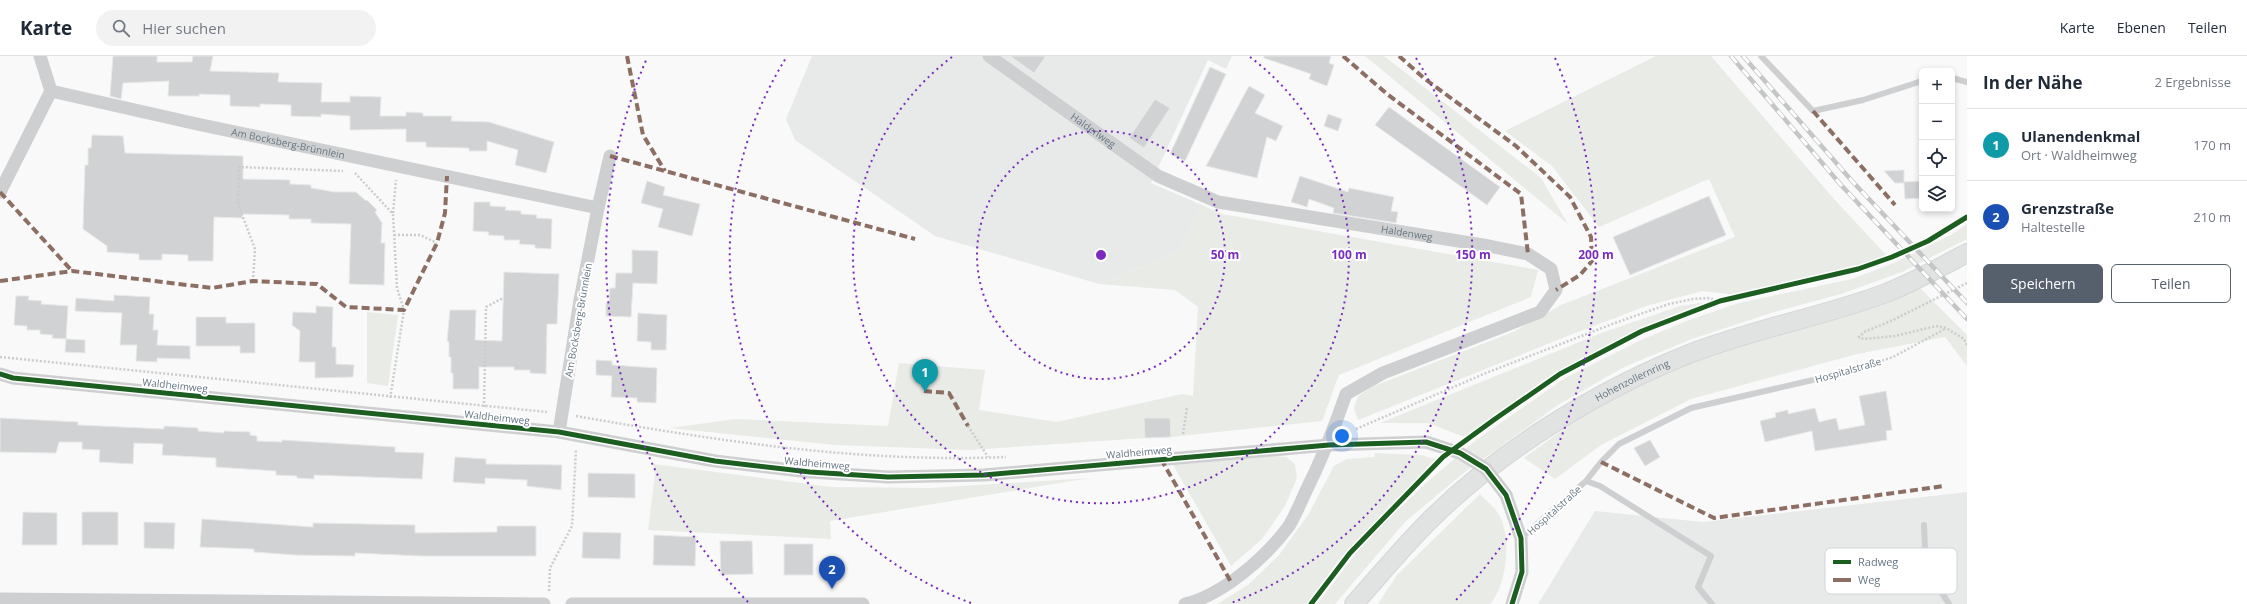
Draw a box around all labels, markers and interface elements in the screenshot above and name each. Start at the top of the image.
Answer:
search box [96,10,376,46]
text: Karte [20,15,72,41]
icon: search [110,17,132,39]
text: Hier suchen [142,18,226,38]
text: Karte [2060,18,2095,37]
text: Ebenen [2117,18,2166,37]
text: Teilen [2188,18,2227,37]
map controls [1919,68,1955,212]
button: + [1919,68,1955,104]
text: In der Nähe [1983,71,2082,94]
text: 2 Ergebnisse [2154,73,2231,91]
button: − [1919,104,1955,140]
street label: Haldenweg [1068,109,1119,151]
street label: Am Bocksberg-Brünnlein [230,124,346,162]
text: Ulanendenkmal [2021,126,2140,146]
text: 1 [1992,136,2000,154]
text: 170 m [2193,136,2231,154]
button: locate [1919,140,1955,176]
text: Ort · Waldheimweg [2021,146,2137,164]
button: layers [1919,176,1955,212]
text: Grenzstraße [2021,198,2114,218]
text: 2 [1992,208,2000,226]
text: 210 m [2193,208,2231,226]
text: Haltestelle [2021,218,2085,236]
street label: Haldenweg [1380,222,1434,244]
text: 50 m [1211,246,1239,263]
text: 100 m [1331,246,1367,263]
text: 150 m [1455,246,1491,263]
text: 200 m [1578,246,1614,263]
centre of rings [1094,248,1108,262]
street label: Am Bocksberg-Brünnlein [561,262,595,378]
button: Speichern [1983,264,2103,303]
button: Teilen [2111,264,2231,303]
street label: Hospitalstraße [1813,354,1883,386]
street label: Hohenzollernring [1592,356,1672,404]
pin: 1 [912,359,938,392]
street label: Waldheimweg [142,375,209,395]
street label: Waldheimweg [464,407,531,427]
your location [1332,426,1352,446]
street label: Waldheimweg [1106,442,1173,462]
street label: Waldheimweg [784,453,851,473]
street label: Hospitalstraße [1524,482,1584,538]
legend [1825,548,1957,594]
text: Radweg [1858,554,1898,569]
pin: 2 [819,556,845,589]
text: Weg [1858,572,1880,587]

